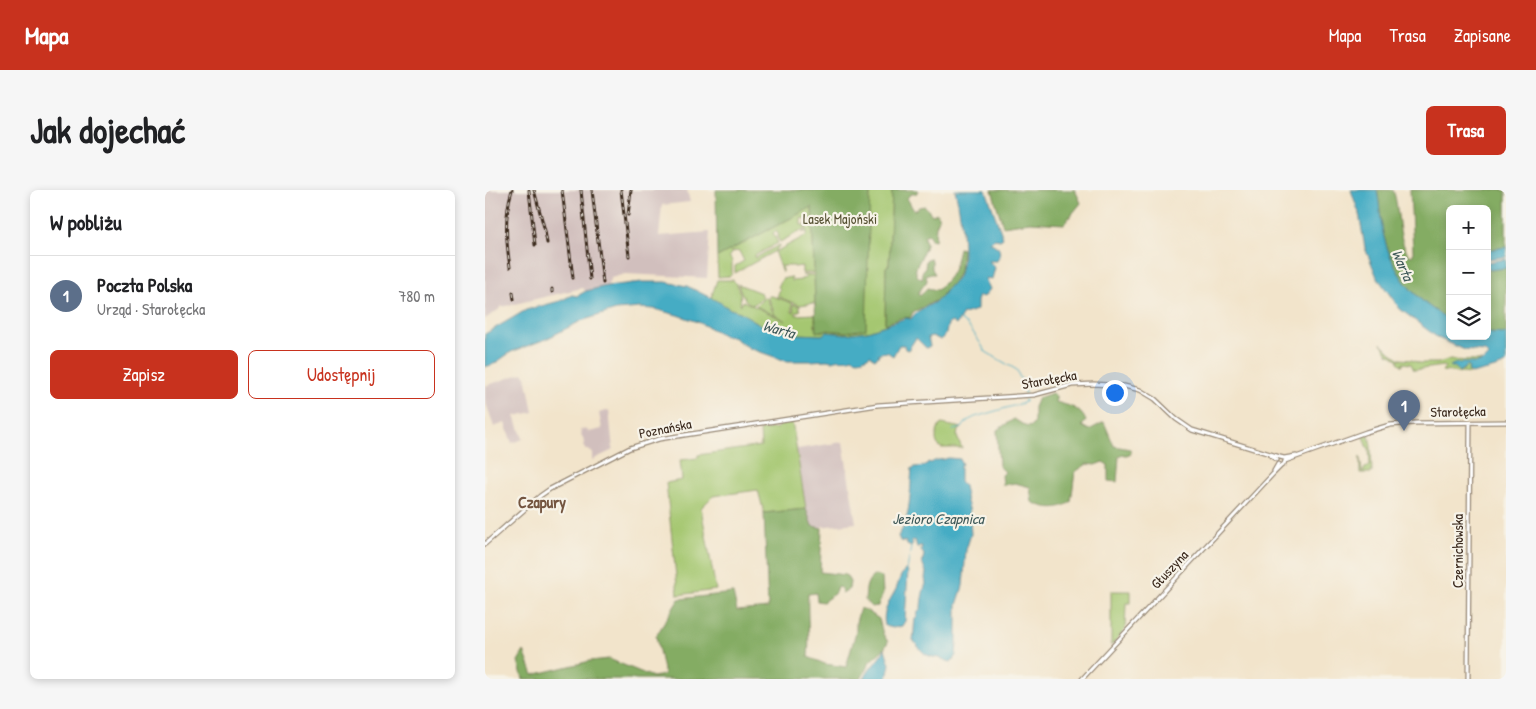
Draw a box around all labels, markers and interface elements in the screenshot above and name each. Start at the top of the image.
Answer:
text: Mapa [25,19,68,51]
text: Mapa [1329,23,1361,48]
text: Trasa [1389,23,1426,48]
text: Zapisane [1454,23,1511,48]
button: Trasa [1426,106,1506,155]
text: Jak dojechać [30,107,185,154]
map controls [1446,205,1491,340]
button: + [1446,205,1491,250]
text: W pobliżu [50,208,122,237]
park label: Lasek Majoński [803,209,877,229]
water label: Warta [1387,246,1420,286]
button: − [1446,250,1491,295]
text: Poczta Polska [97,272,192,298]
text: 1 [63,285,69,307]
text: 780 m [398,285,435,307]
button: layers [1446,295,1491,340]
text: Urząd · Starołęcka [97,298,205,320]
water label: Warta [761,315,799,344]
button: Zapisz [50,350,238,399]
button: Udostępnij [248,350,435,399]
street label: Starołęcka [1020,365,1078,393]
your location [1102,380,1128,406]
pin: 1 [1388,390,1420,431]
street label: Starołęcka [1430,401,1486,421]
street label: Poznańska [637,414,693,442]
district label: Czapury [518,491,566,514]
water label: Jezioro Czapnica [892,508,986,529]
street label: Czernichowska [1448,513,1467,588]
street label: Głuszyna [1146,545,1193,593]

